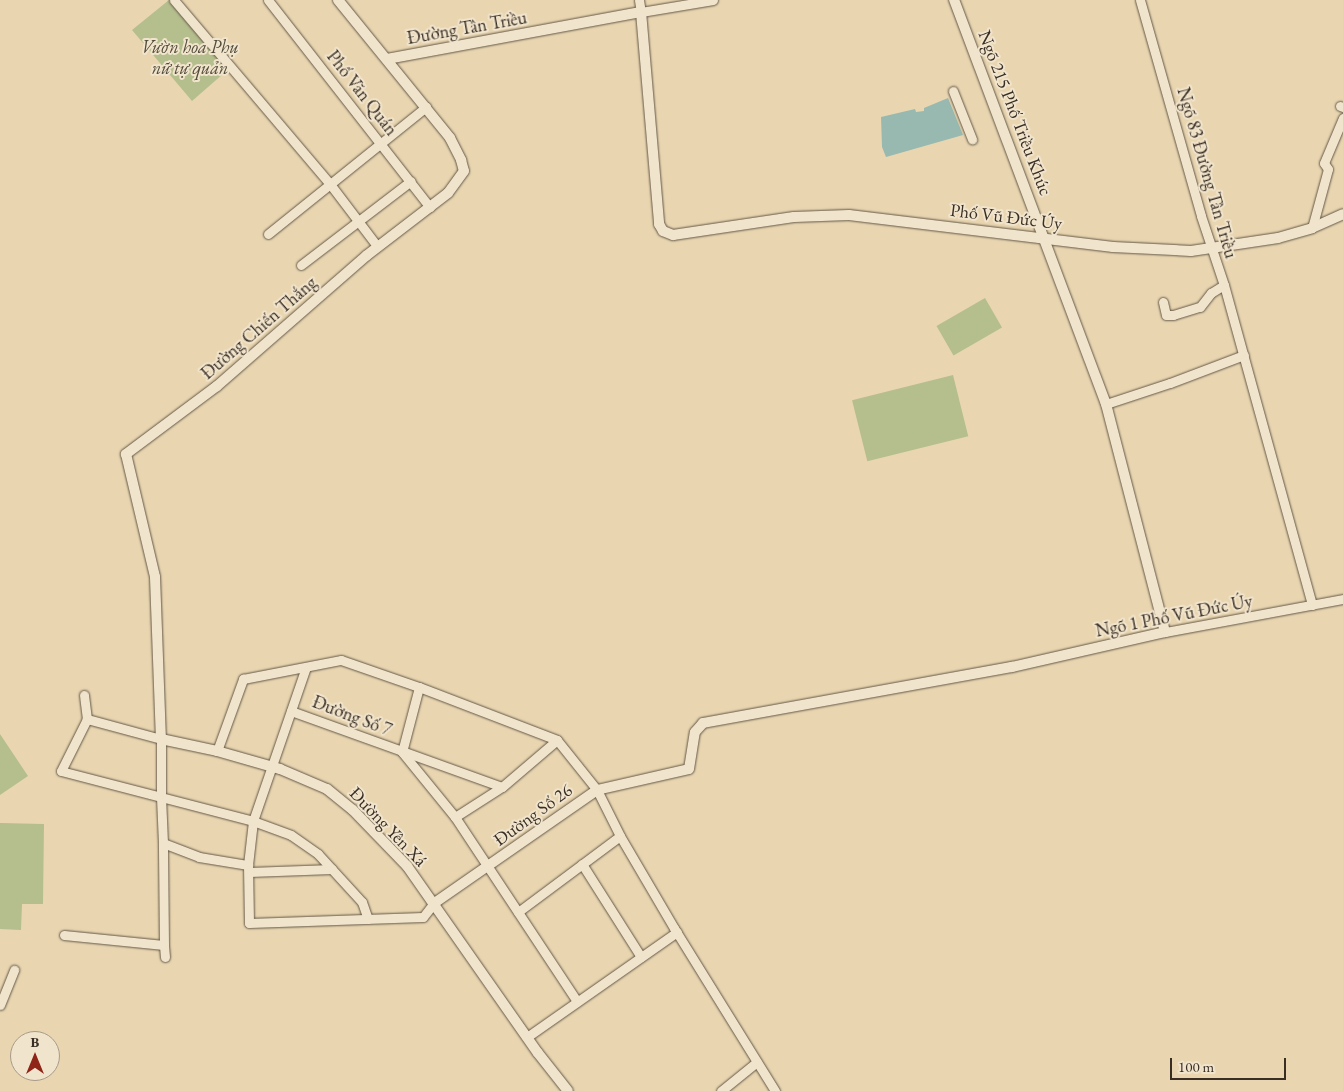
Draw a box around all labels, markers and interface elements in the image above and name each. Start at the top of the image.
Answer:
street label: Đường Tân Triều [405,7,529,49]
street label: Ngõ 215 Phố Triều Khúc [974,27,1056,199]
park label: Vườn hoa Phụ nữ tự quản [141,37,239,80]
street label: Phố Văn Quán [322,46,402,140]
street label: Ngõ 83 Đường Tân Triều [1172,85,1242,261]
street label: Phố Vũ Đức Úy [949,199,1063,235]
street label: Đường Chiến Thắng [197,272,321,384]
street label: Ngõ 1 Phố Vũ Đức Úy [1094,590,1254,642]
street label: Đường Số 7 [309,691,395,741]
street label: Đường Số 26 [489,779,577,851]
street label: Đường Yên Xá [345,783,431,871]
north arrow [10,1031,60,1081]
text: B [31,1033,39,1051]
scale bar [1173,1048,1289,1080]
text: 100 m [1178,1057,1214,1076]

